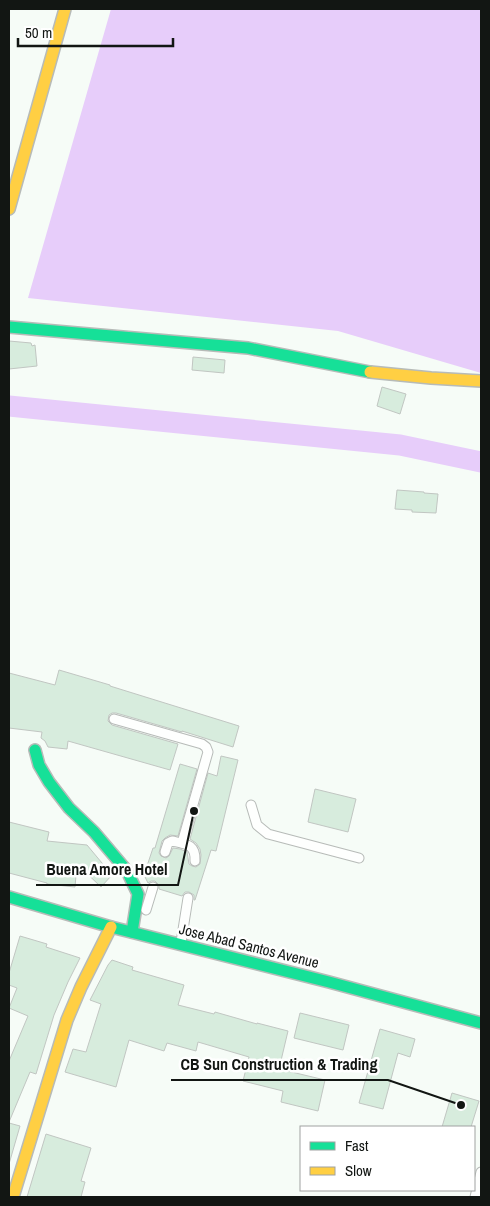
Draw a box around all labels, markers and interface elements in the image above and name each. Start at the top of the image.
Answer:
scale bar [18,15,172,47]
text: 50 m [25,22,52,43]
callout: Buena Amore Hotel [36,854,178,885]
text: Buena Amore Hotel [46,858,168,880]
street label: Jose Abad Santos Avenue [177,918,321,973]
callout: CB Sun Construction & Trading [171,1049,388,1080]
text: CB Sun Construction & Trading [181,1053,377,1075]
legend [300,1126,475,1191]
text: Fast [345,1135,369,1156]
text: Slow [345,1160,372,1181]

